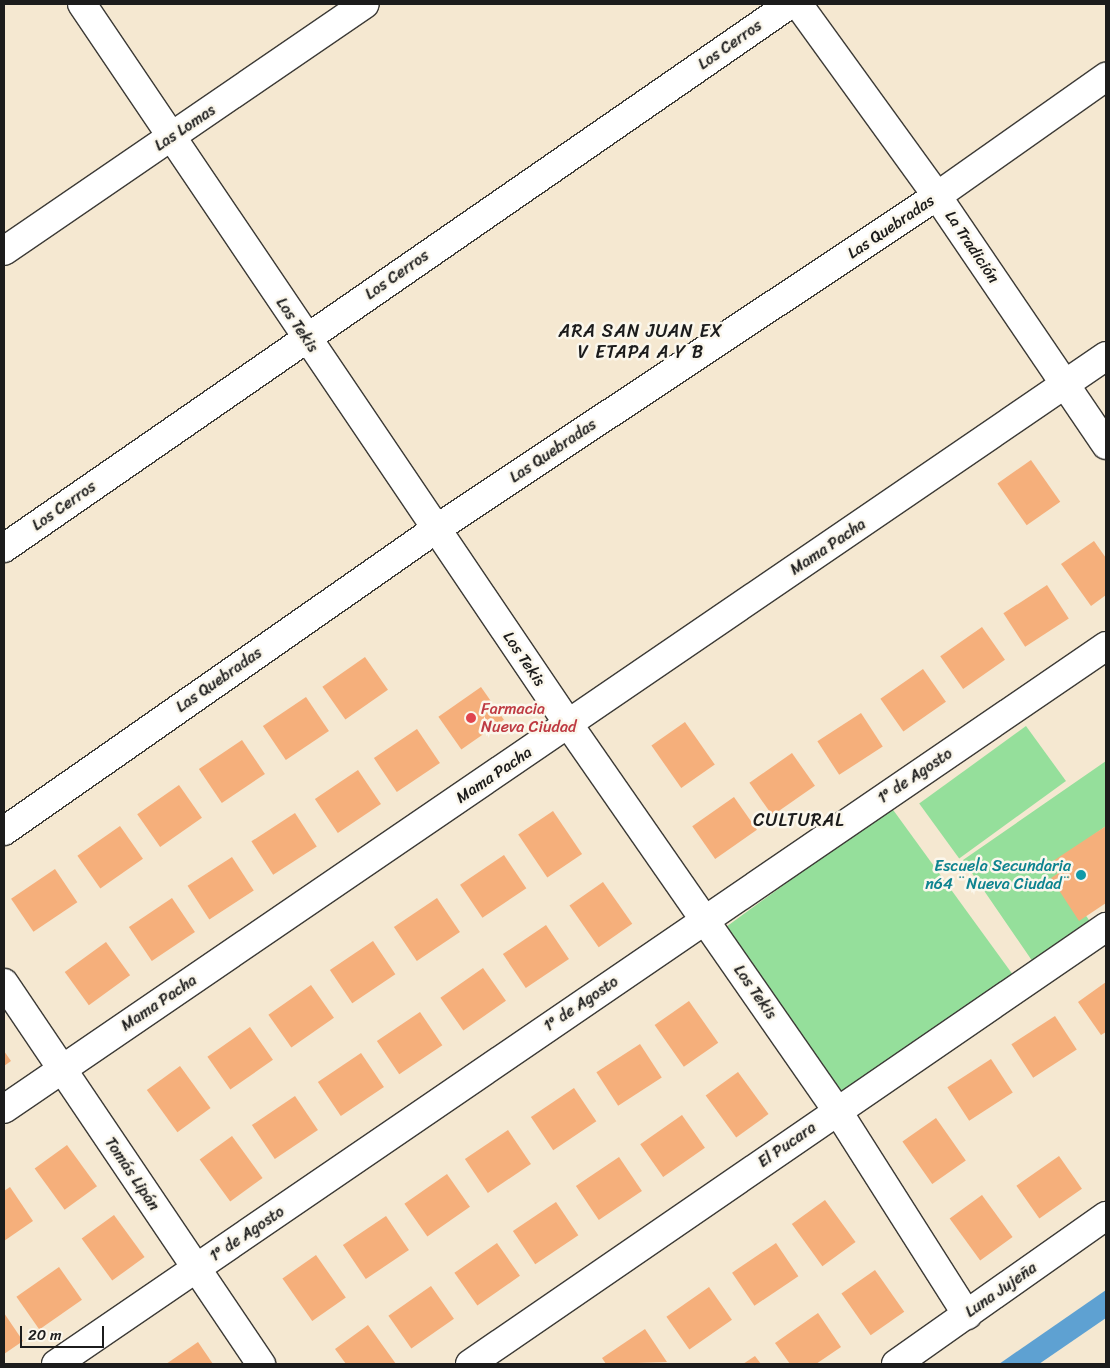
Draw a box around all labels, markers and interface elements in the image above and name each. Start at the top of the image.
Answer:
street label: Los Cerros [695,16,765,74]
street label: Las Lomas [151,100,219,156]
street label: Las Quebradas [844,191,938,263]
street label: La Tradición [941,207,1003,287]
street label: Los Cerros [362,246,432,304]
street label: Los Tekis [271,294,323,356]
district label: ARA SAN JUAN EX V ETAPA A Y B [557,321,725,364]
street label: Las Quebradas [506,415,600,487]
street label: Los Cerros [29,477,99,535]
street label: Mama Pacha [786,515,870,579]
street label: Los Tekis [498,628,550,690]
street label: Las Quebradas [172,643,266,717]
place label: Farmacia Nueva Ciudad [481,699,576,737]
marker: Farmacia Nueva Ciudad [465,712,477,724]
street label: Mama Pacha [452,743,536,807]
street label: 1º de Agosto [874,744,956,808]
district label: CULTURAL [752,809,846,831]
place label: Escuela Secundaria n64 ¨Nueva Ciudad¨ [925,856,1071,894]
marker: Escuela Secundaria n64 ¨Nueva Ciudad¨ [1075,869,1087,881]
street label: Los Tekis [729,961,781,1023]
street label: Mama Pacha [117,971,201,1035]
street label: 1º de Agosto [540,972,622,1036]
street label: El Pucara [754,1118,820,1172]
street label: Tomás Lipán [100,1134,164,1214]
street label: 1º de Agosto [206,1202,288,1266]
street label: Luna Jujeña [962,1258,1040,1322]
scale bar [22,1316,106,1348]
text: 20 m [28,1322,62,1348]

